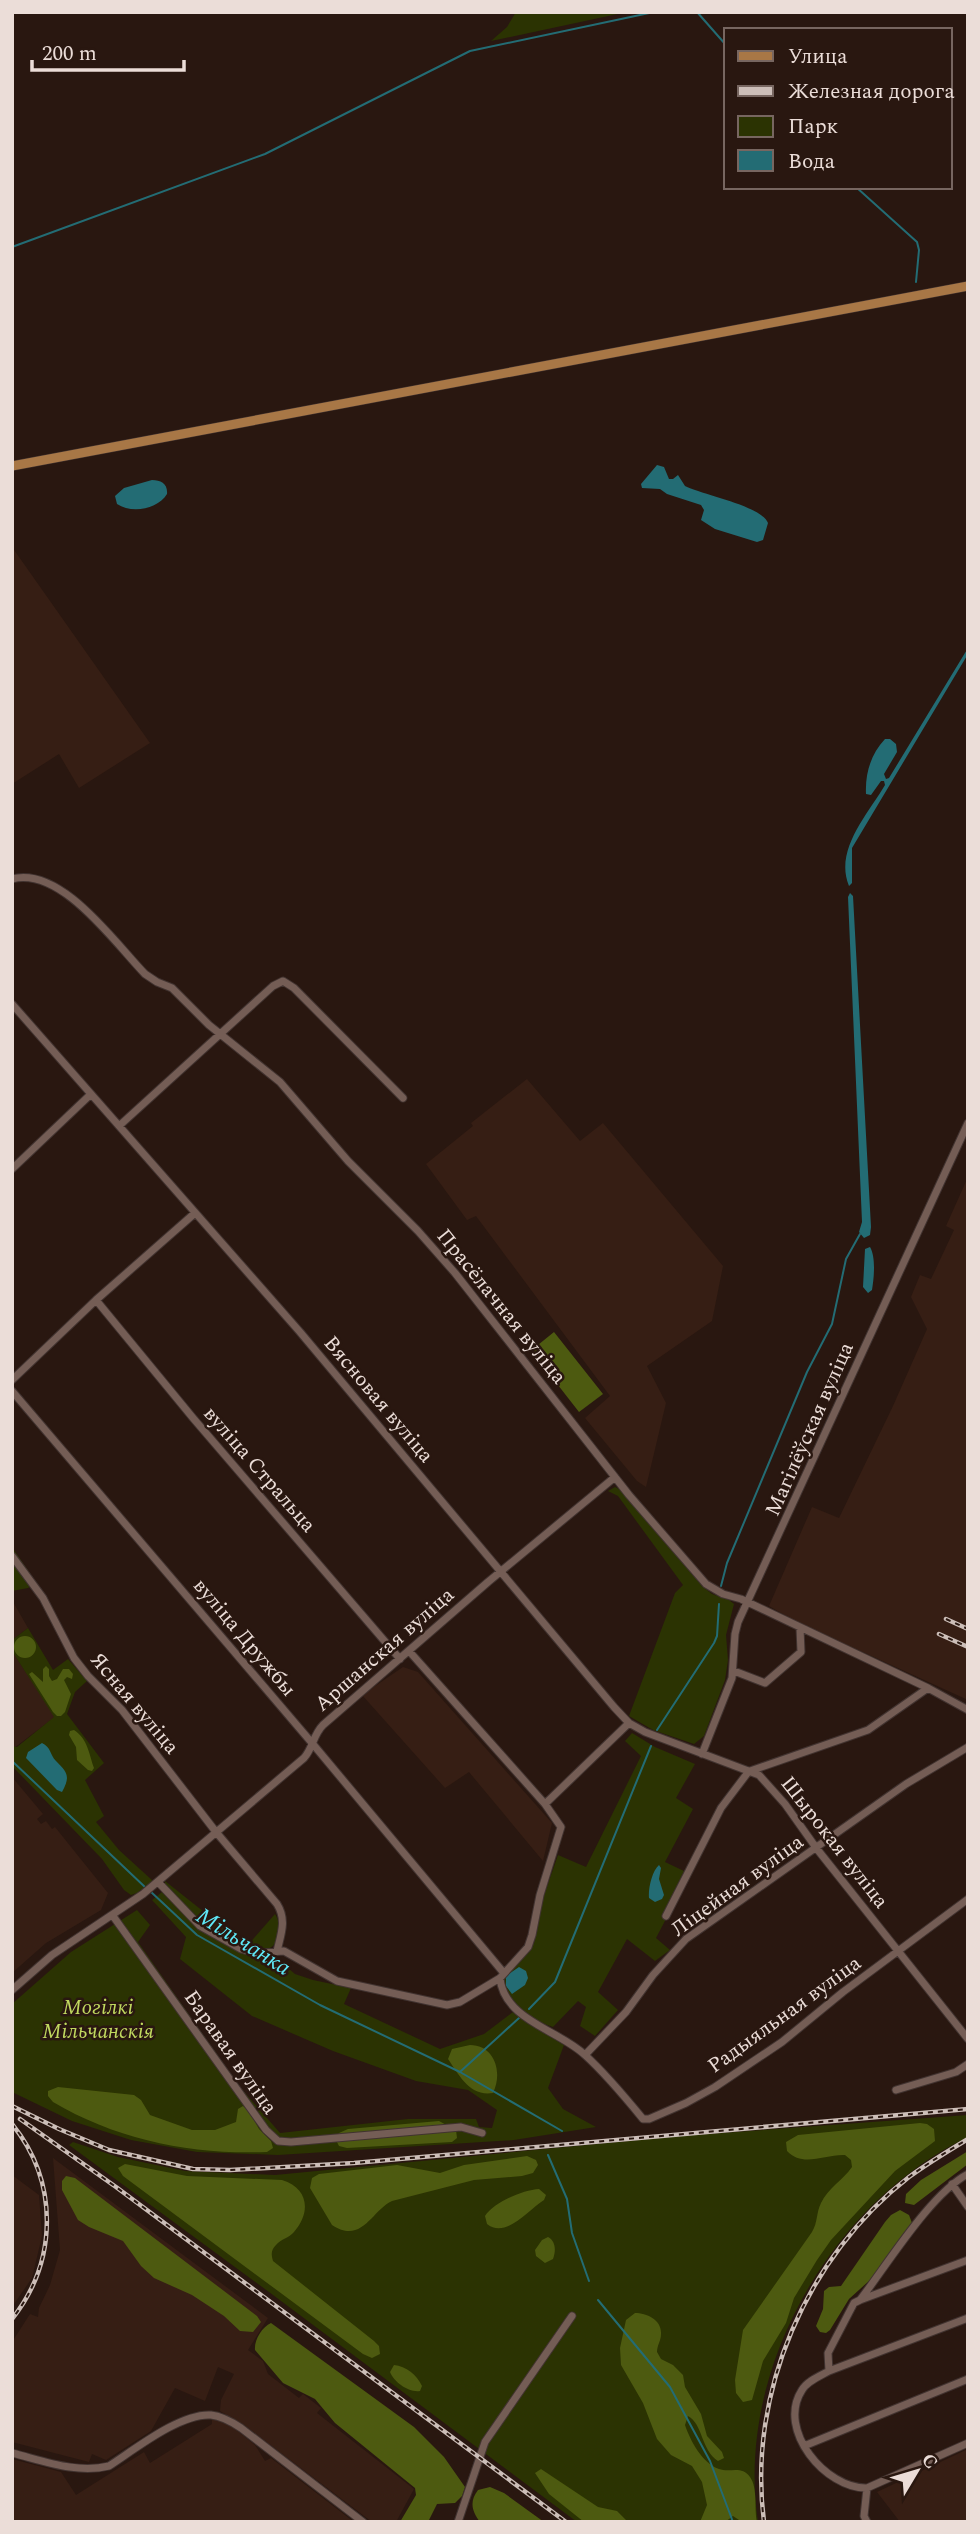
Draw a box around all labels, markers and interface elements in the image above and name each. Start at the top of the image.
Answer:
scale bar [32,28,184,72]
legend [724,28,952,189]
text: 200 m [42,38,97,70]
text: Улица [788,41,848,73]
text: Железная дорога [788,76,955,108]
text: Парк [788,111,839,143]
text: Вода [788,146,836,178]
street label: Прасёлачная вуліца [428,1222,575,1392]
street label: Вясновая вуліца [315,1329,442,1471]
street label: Магілёўская вуліца [757,1337,863,1522]
street label: вуліца Стральца [195,1399,324,1541]
street label: вуліца Дружбы [185,1571,304,1704]
street label: Аршанская вуліца [308,1579,462,1720]
street label: Ясная вуліца [82,1645,187,1762]
street label: Шырокая вуліца [772,1770,897,1916]
street label: Ліцейная вуліца [665,1826,811,1945]
water label: Мільчанка [189,1899,298,1986]
street label: Радыяльная вуліца [701,1948,869,2082]
street label: Баравая вуліца [175,1984,286,2122]
park label: Могілкі Мільчанскія [42,1992,154,2048]
north arrow [882,2436,952,2506]
text: С [914,2447,945,2476]

